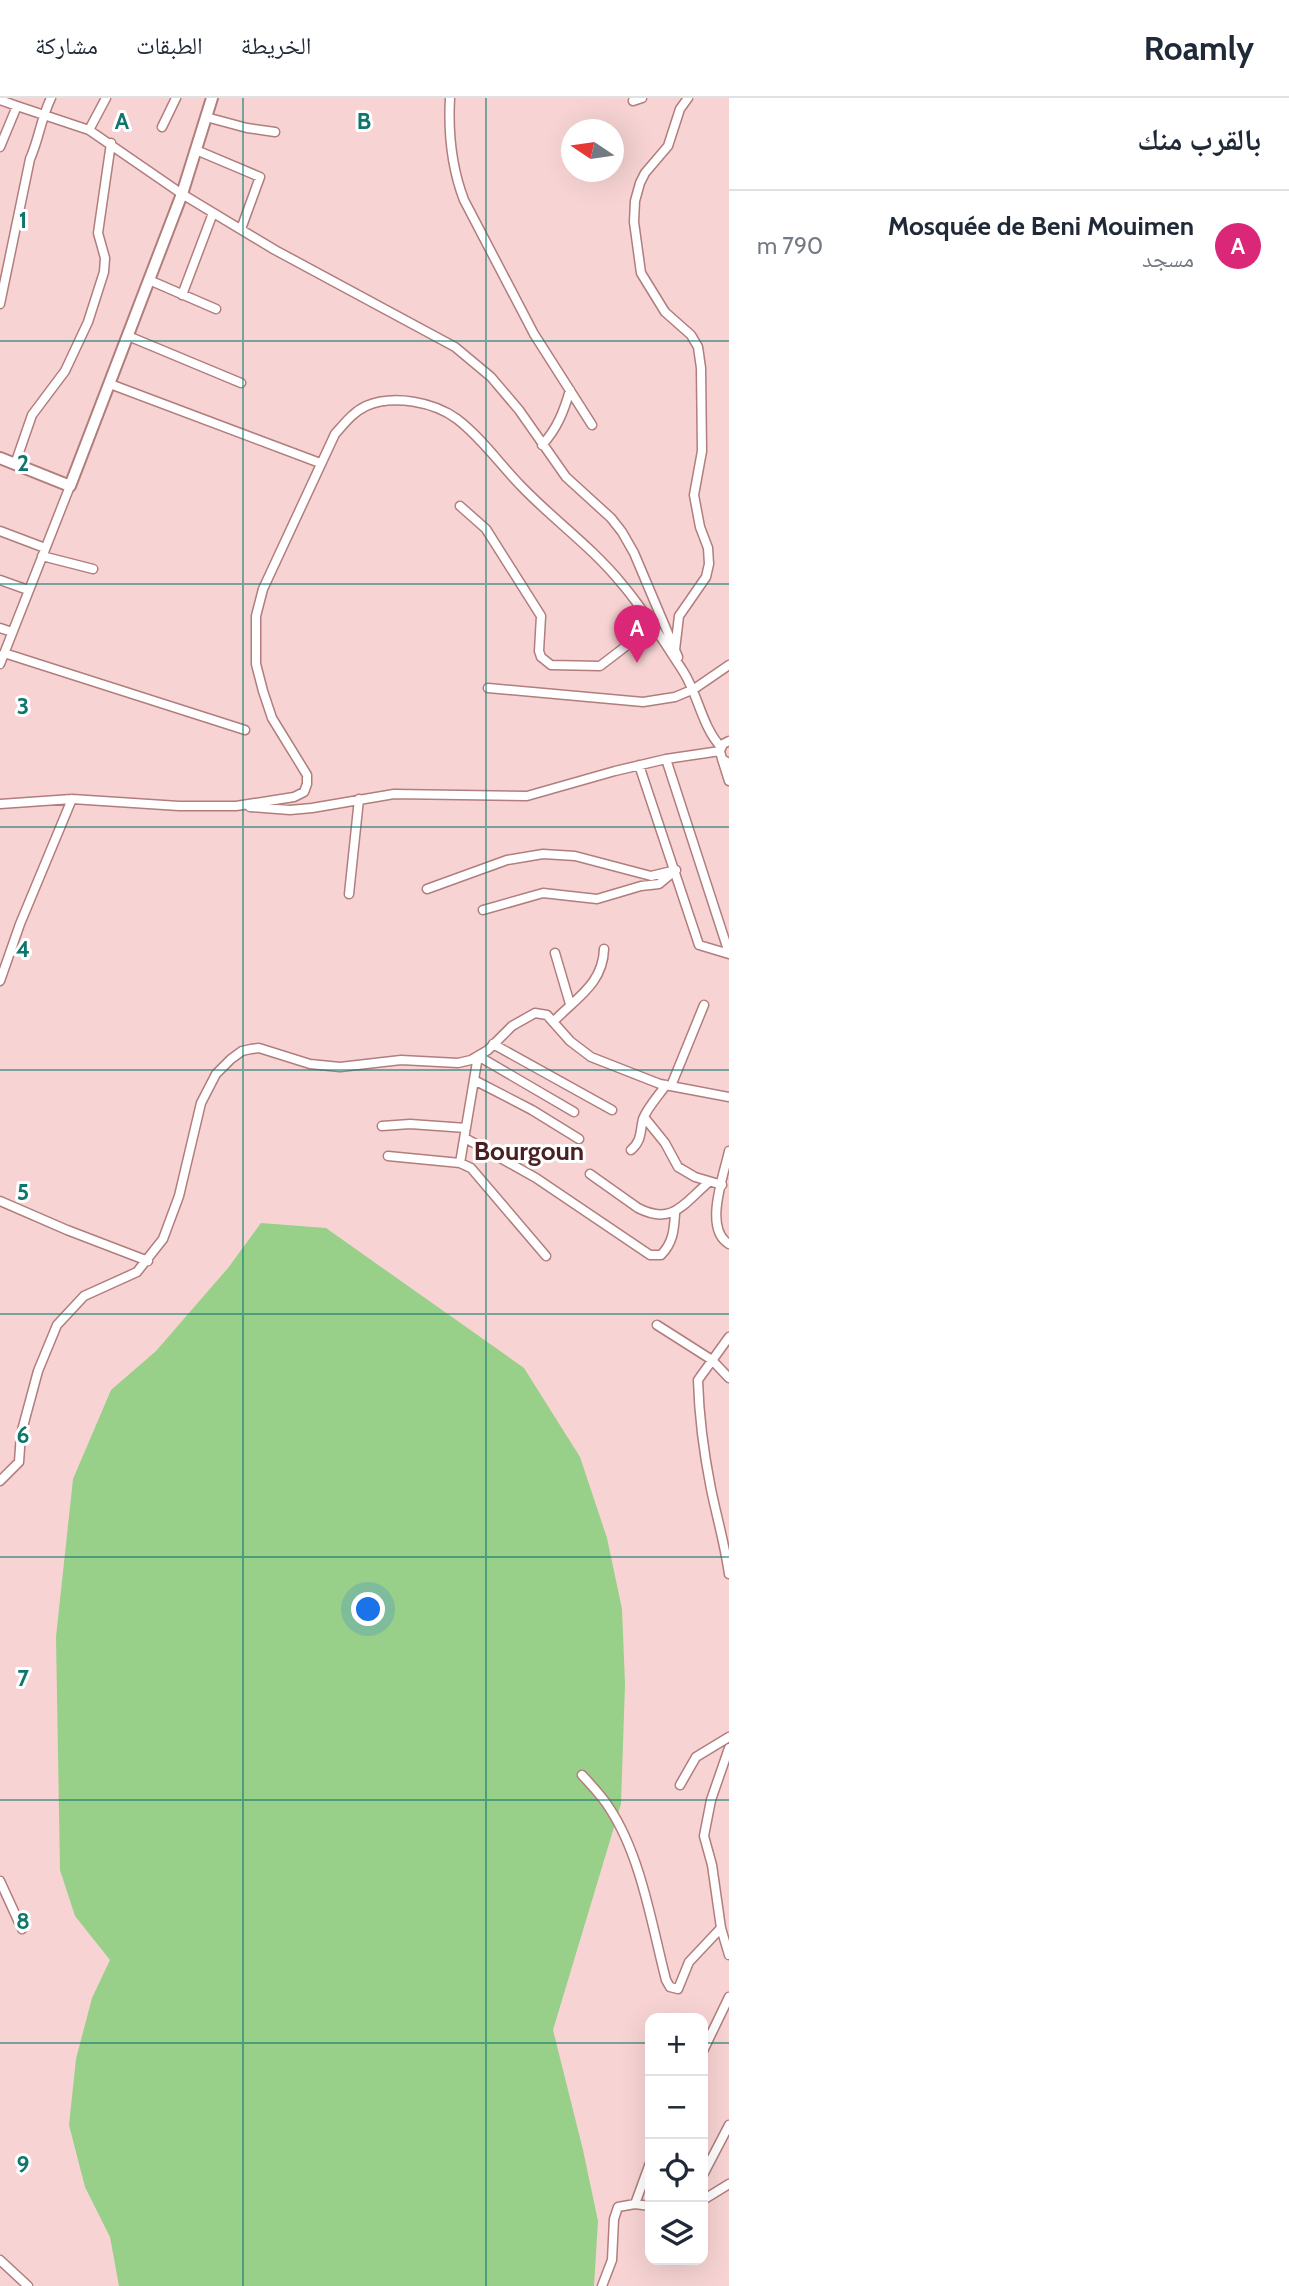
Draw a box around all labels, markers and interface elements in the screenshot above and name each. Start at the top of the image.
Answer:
text: Roamly [1144,28,1254,68]
text: مشاركة [35,31,98,60]
text: الطبقات [136,31,203,60]
text: الخريطة [241,31,311,60]
text: A [115,107,130,135]
text: B [357,107,371,135]
north arrow [561,119,624,182]
text: بالقرب منك [1137,121,1261,158]
text: 1 [19,206,27,234]
text: Mosquée de Beni Mouimen [888,210,1194,242]
text: 790 m [757,232,823,260]
text: A [1231,232,1245,260]
text: مسجد [1142,245,1194,273]
text: 2 [17,449,29,477]
pin: A [614,605,660,663]
text: 3 [17,692,29,720]
text: 4 [16,935,30,963]
district label: Bourgoun [474,1135,584,1167]
text: 5 [17,1178,29,1206]
text: 6 [17,1421,29,1449]
your location [351,1592,385,1626]
text: 7 [17,1664,29,1692]
text: 8 [16,1907,30,1935]
map controls [645,2013,708,2265]
button: + [645,2013,708,2076]
button: − [645,2076,708,2139]
button: locate [645,2139,708,2202]
text: 9 [17,2150,29,2178]
button: layers [645,2202,708,2265]

